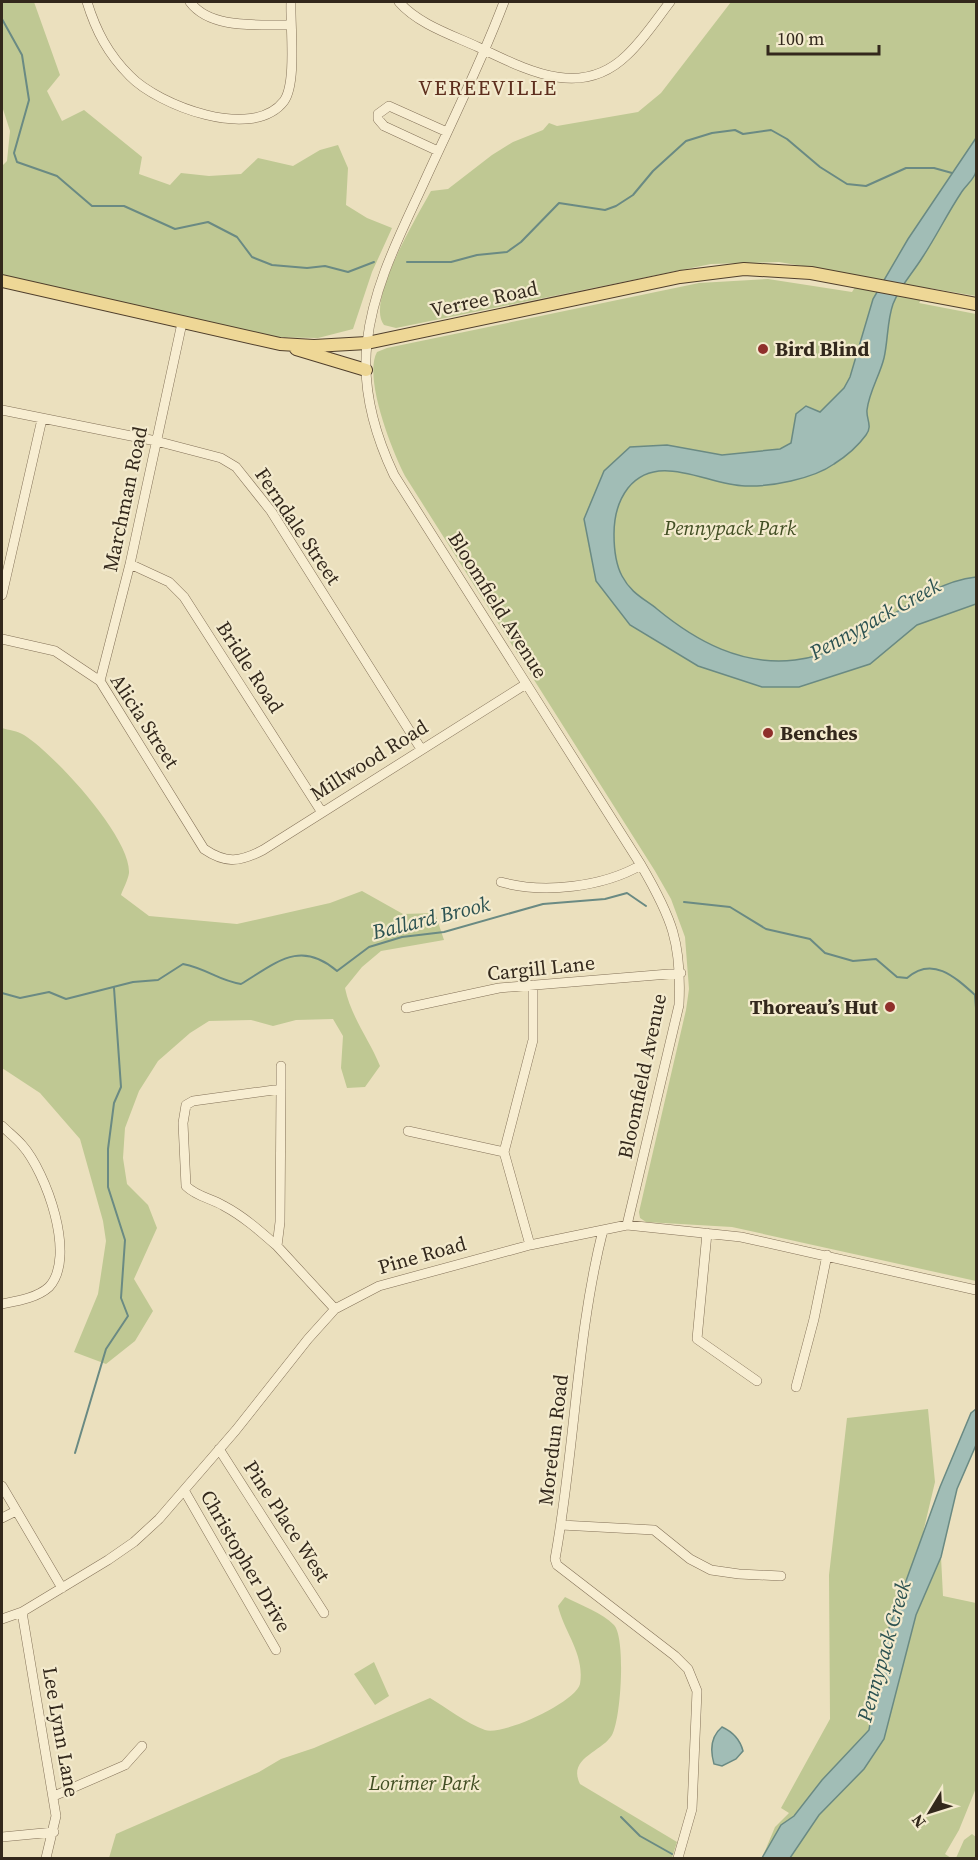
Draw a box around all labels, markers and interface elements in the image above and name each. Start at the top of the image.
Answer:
scale bar [768,18,879,56]
text: 100 m [777,26,824,51]
district label: VEREEVILLE [418,73,558,102]
street label: Verree Road [428,274,541,324]
place label: Bird Blind [775,335,869,363]
marker: Bird Blind [756,342,770,356]
street label: Marchman Road [96,423,154,574]
street label: Ferndale Street [249,462,348,590]
park label: Pennypack Park [663,514,797,542]
street label: Bloomfield Avenue [442,526,554,684]
water label: Pennypack Creek [803,571,946,667]
street label: Bridle Road [210,616,291,719]
street label: Alicia Street [104,668,186,774]
street label: Millwood Road [305,712,434,807]
place label: Benches [780,719,858,747]
marker: Benches [761,726,775,740]
water label: Ballard Brook [368,889,493,946]
street label: Cargill Lane [486,948,596,988]
street label: Bloomfield Avenue [611,991,673,1161]
place label: Thoreau’s Hut [750,993,879,1021]
marker: Thoreau’s Hut [883,1000,897,1014]
street label: Pine Road [375,1229,470,1281]
street label: Moredun Road [531,1372,575,1507]
street label: Pine Place West [237,1455,337,1588]
street label: Christopher Drive [194,1485,298,1637]
water label: Pennypack Creek [849,1577,918,1726]
street label: Lee Lynn Lane [36,1665,86,1799]
park label: Lorimer Park [368,1769,480,1797]
north arrow [900,1782,960,1842]
text: N [906,1810,930,1833]

